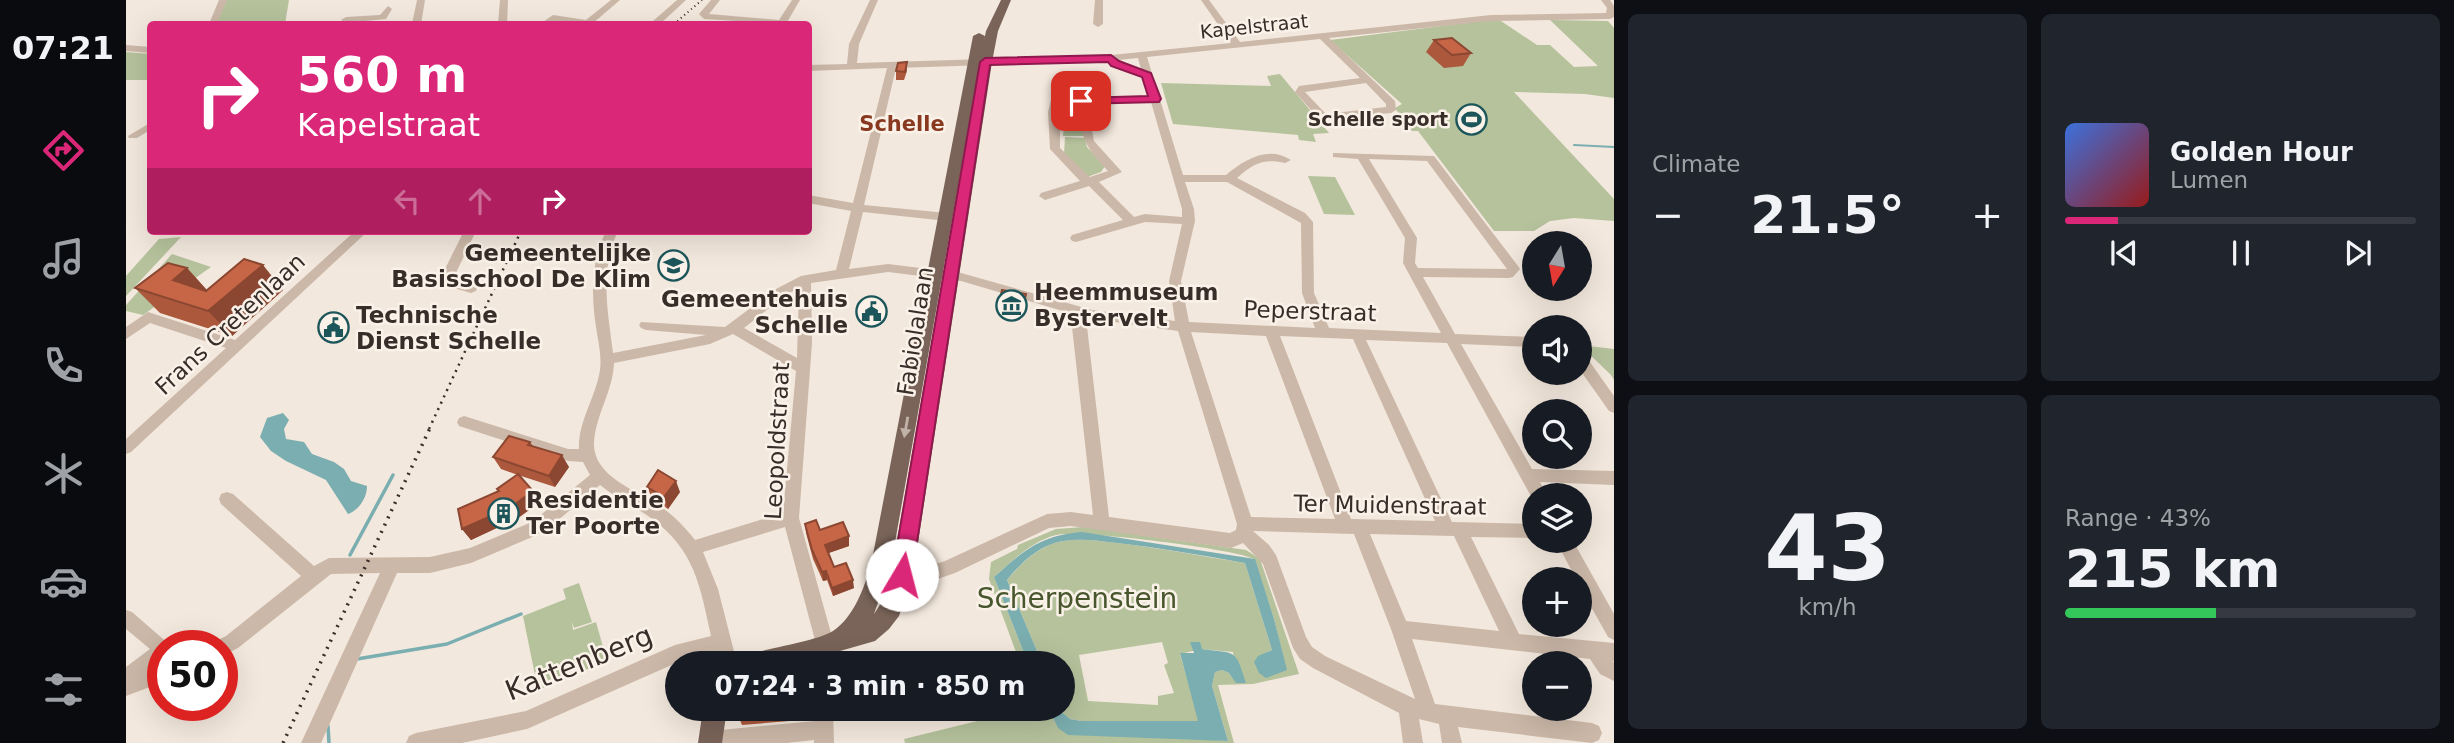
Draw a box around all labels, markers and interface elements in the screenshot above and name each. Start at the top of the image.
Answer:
street label: Kapelstraat [1199,9,1309,43]
text: 07:21 [12,29,114,67]
text: 560 m [297,47,467,104]
icon: right [182,49,273,140]
pin [1051,71,1111,131]
icon: arrive [1062,82,1100,120]
sports icon: Schelle sport [1454,102,1488,136]
text: Kapelstraat [297,106,480,144]
place label: Schelle sport [1308,108,1448,130]
district label: Schelle [859,112,945,136]
icon: directions [39,126,88,175]
text: Golden Hour [2170,137,2353,167]
text: Climate [1652,151,1741,177]
text: Lumen [2170,167,2248,193]
icon: left [388,182,426,220]
icon: ahead [461,182,499,220]
icon: right [534,182,572,220]
text: 21.5° [1750,185,1905,245]
text: − [1652,193,1684,237]
text: + [1971,193,2003,237]
north arrow [1522,231,1592,301]
map controls [1522,231,1592,721]
icon: music [39,234,88,283]
icon: previous [2105,234,2143,272]
icon: pause [2222,234,2260,272]
icon: next [2339,234,2377,272]
place label: Gemeentelijke Basisschool De Klim [391,240,651,292]
street label: Frans Cretenlaan [150,248,310,400]
school or university icon: Gemeentelijke Basisschool De Klim [657,249,691,283]
street label: Fabiolalaan [892,265,938,397]
place label: Heemmuseum Bystervelt [1034,279,1218,331]
place label: Gemeentehuis Schelle [661,286,848,338]
museum icon: Heemmuseum Bystervelt [994,288,1028,322]
public building icon: Gemeentehuis Schelle [854,295,888,329]
street label: Peperstraat [1243,296,1377,326]
place label: Technische Dienst Schelle [356,302,541,354]
public building icon: Technische Dienst Schelle [316,311,350,345]
button: sound [1522,315,1592,385]
icon: phone [39,341,88,390]
street label: Leopoldstraat [760,361,794,521]
button: search [1522,399,1592,469]
one-way arrow [901,416,912,438]
icon: climate [39,449,88,498]
button: layers [1522,483,1592,553]
place label: Residentie Ter Poorte [526,487,664,539]
street label: Ter Muidenstraat [1292,490,1487,520]
building icon: Residentie Ter Poorte [486,496,520,530]
text: 43 [1764,496,1891,601]
text: Range · 43% [2065,505,2211,531]
position arrow [865,538,939,612]
text: 215 km [2065,539,2280,599]
icon: car [39,557,88,606]
button: + [1522,567,1592,637]
park label: Scherpenstein [977,582,1177,615]
text: km/h [1798,594,1857,620]
street label: Kattenberg [501,619,657,707]
speed limit sign: 50 [147,630,238,721]
button: − [1522,651,1592,721]
icon: filters [39,665,88,714]
text: 07:24 · 3 min · 850 m [715,671,1025,701]

